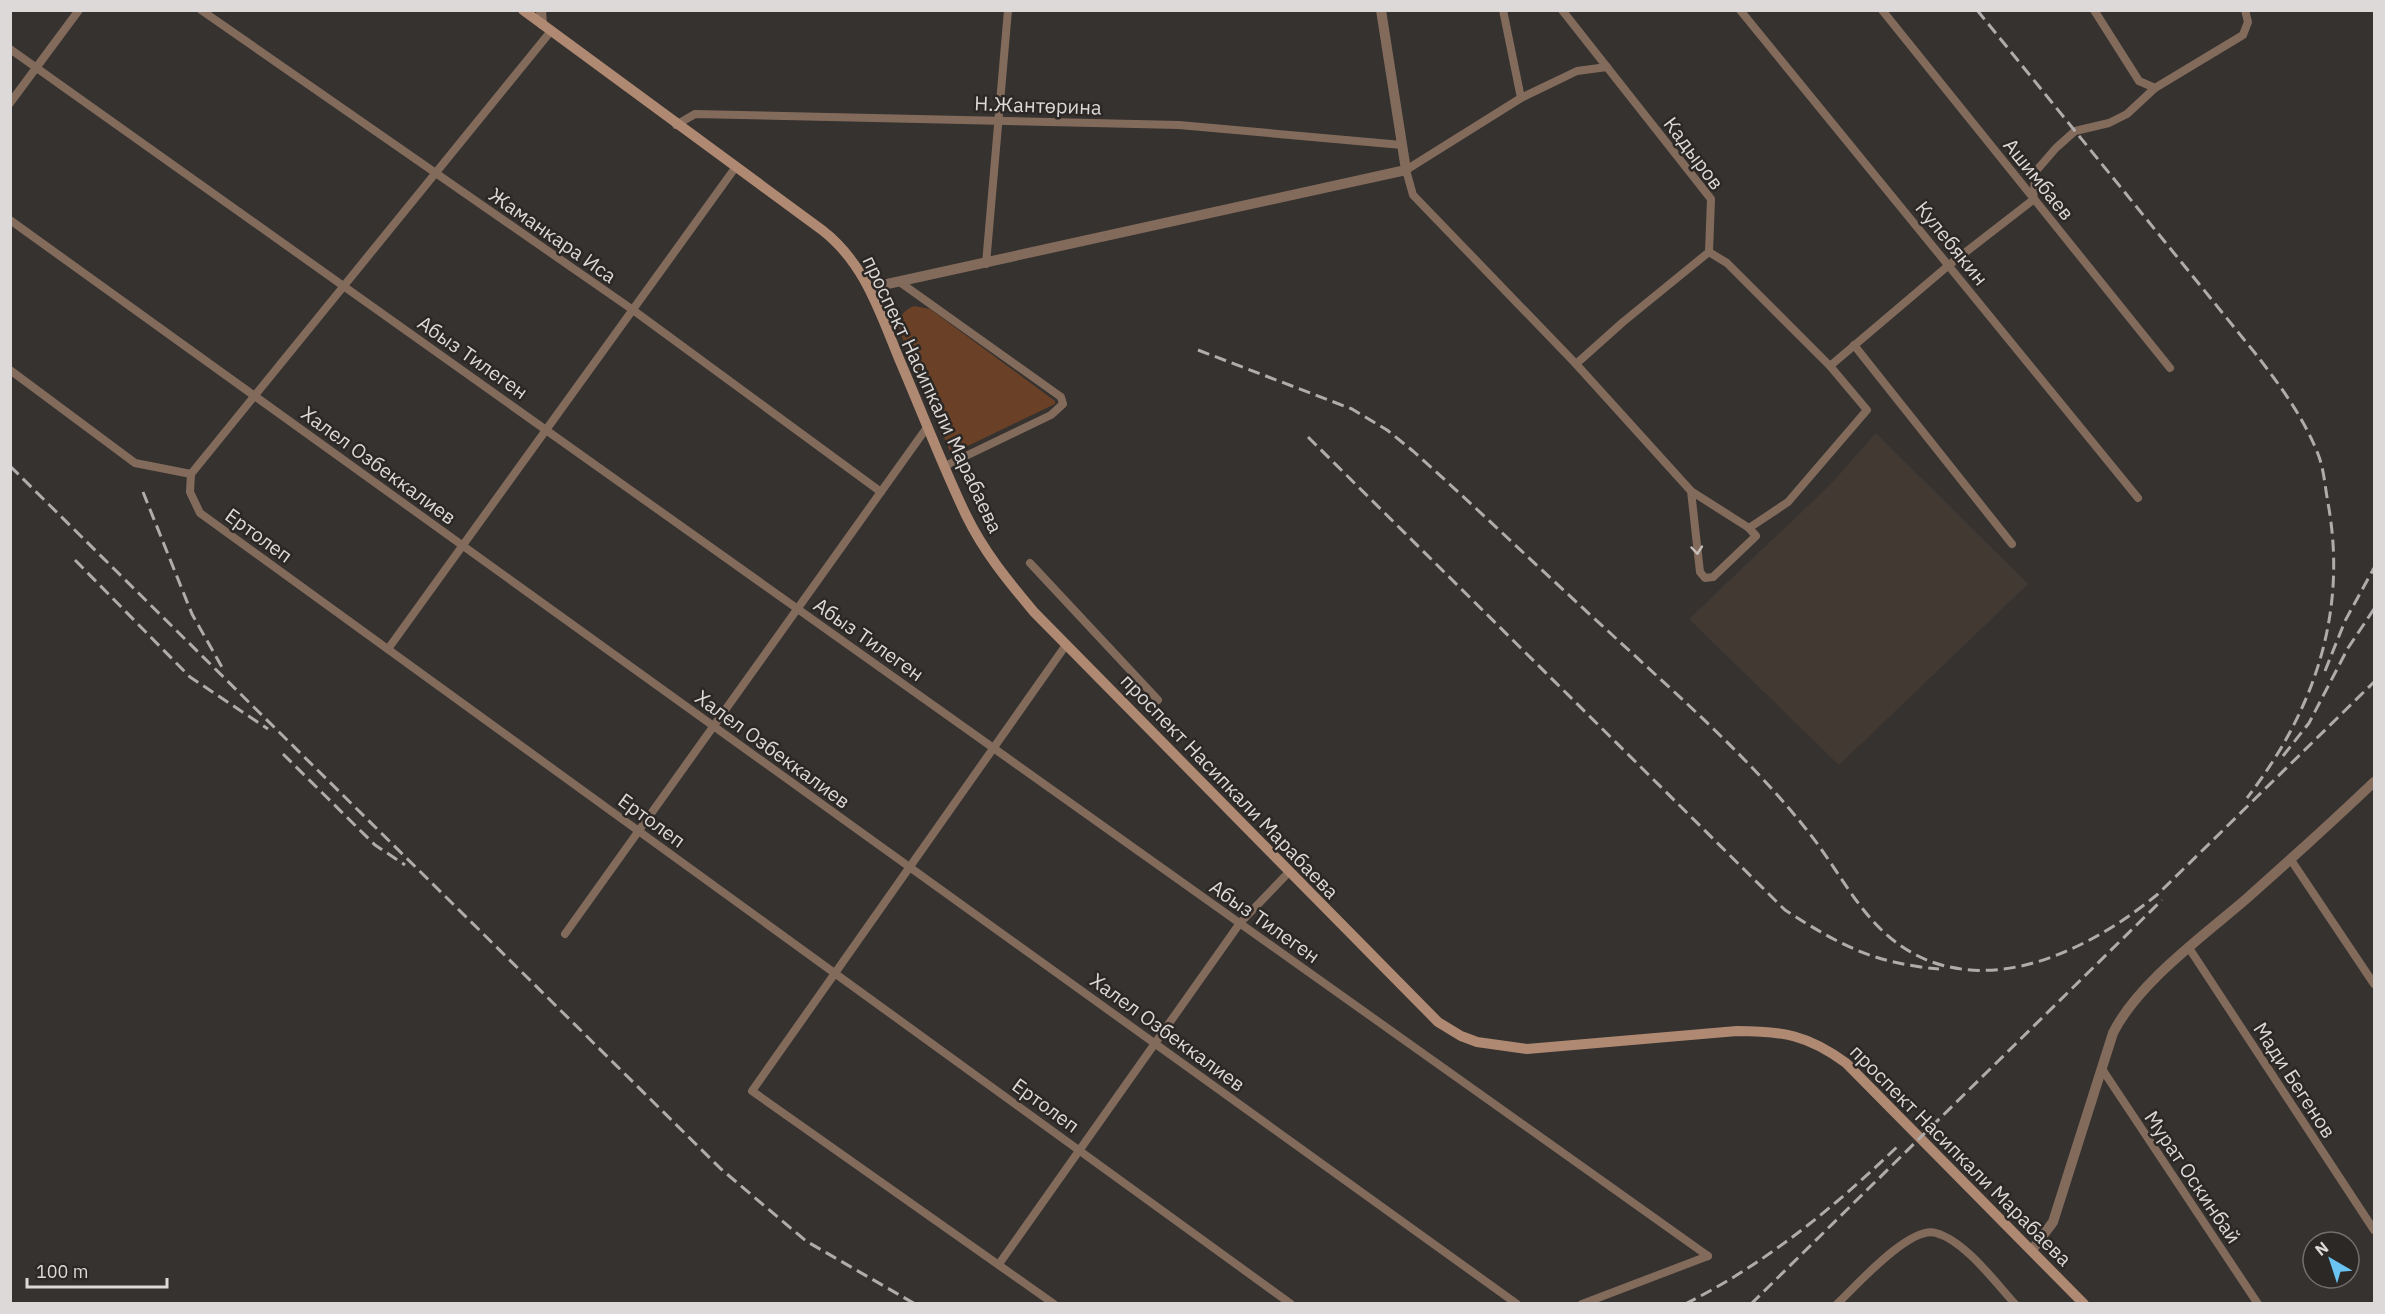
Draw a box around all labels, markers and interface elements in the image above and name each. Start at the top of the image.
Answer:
street label: Н.Жантөрина [974,89,1103,121]
street label: Кадыров [1658,111,1730,195]
street label: Ашимбаев [1997,132,2081,226]
street label: Жаманкара Иса [484,181,622,289]
street label: Кулебякин [1910,195,1994,291]
street label: проспект Насипкали Марабаева [857,251,1009,538]
street label: Абыз Тилеген [412,309,534,405]
street label: Халел Озбеккалиев [296,400,462,530]
street label: Ертолеп [220,501,298,569]
one-way arrow [1690,545,1703,554]
street label: Абыз Тилеген [808,591,930,687]
street label: проспект Насипкали Марабаева [1115,667,1345,905]
street label: Халел Озбеккалиев [690,684,856,814]
street label: Ертолеп [613,786,691,854]
street label: Абыз Тилеген [1204,873,1326,969]
street label: Халел Озбеккалиев [1085,967,1251,1097]
street label: Мади Бегенов [2247,1017,2343,1143]
street label: проспект Насипкали Марабаева [1844,1038,2078,1272]
street label: Ертолеп [1007,1071,1085,1139]
street label: Мурат Оскинбай [2139,1105,2247,1249]
north arrow [2301,1230,2361,1290]
text: N [2311,1237,2332,1260]
scale bar [27,1251,166,1289]
text: 100 m [36,1260,88,1283]

